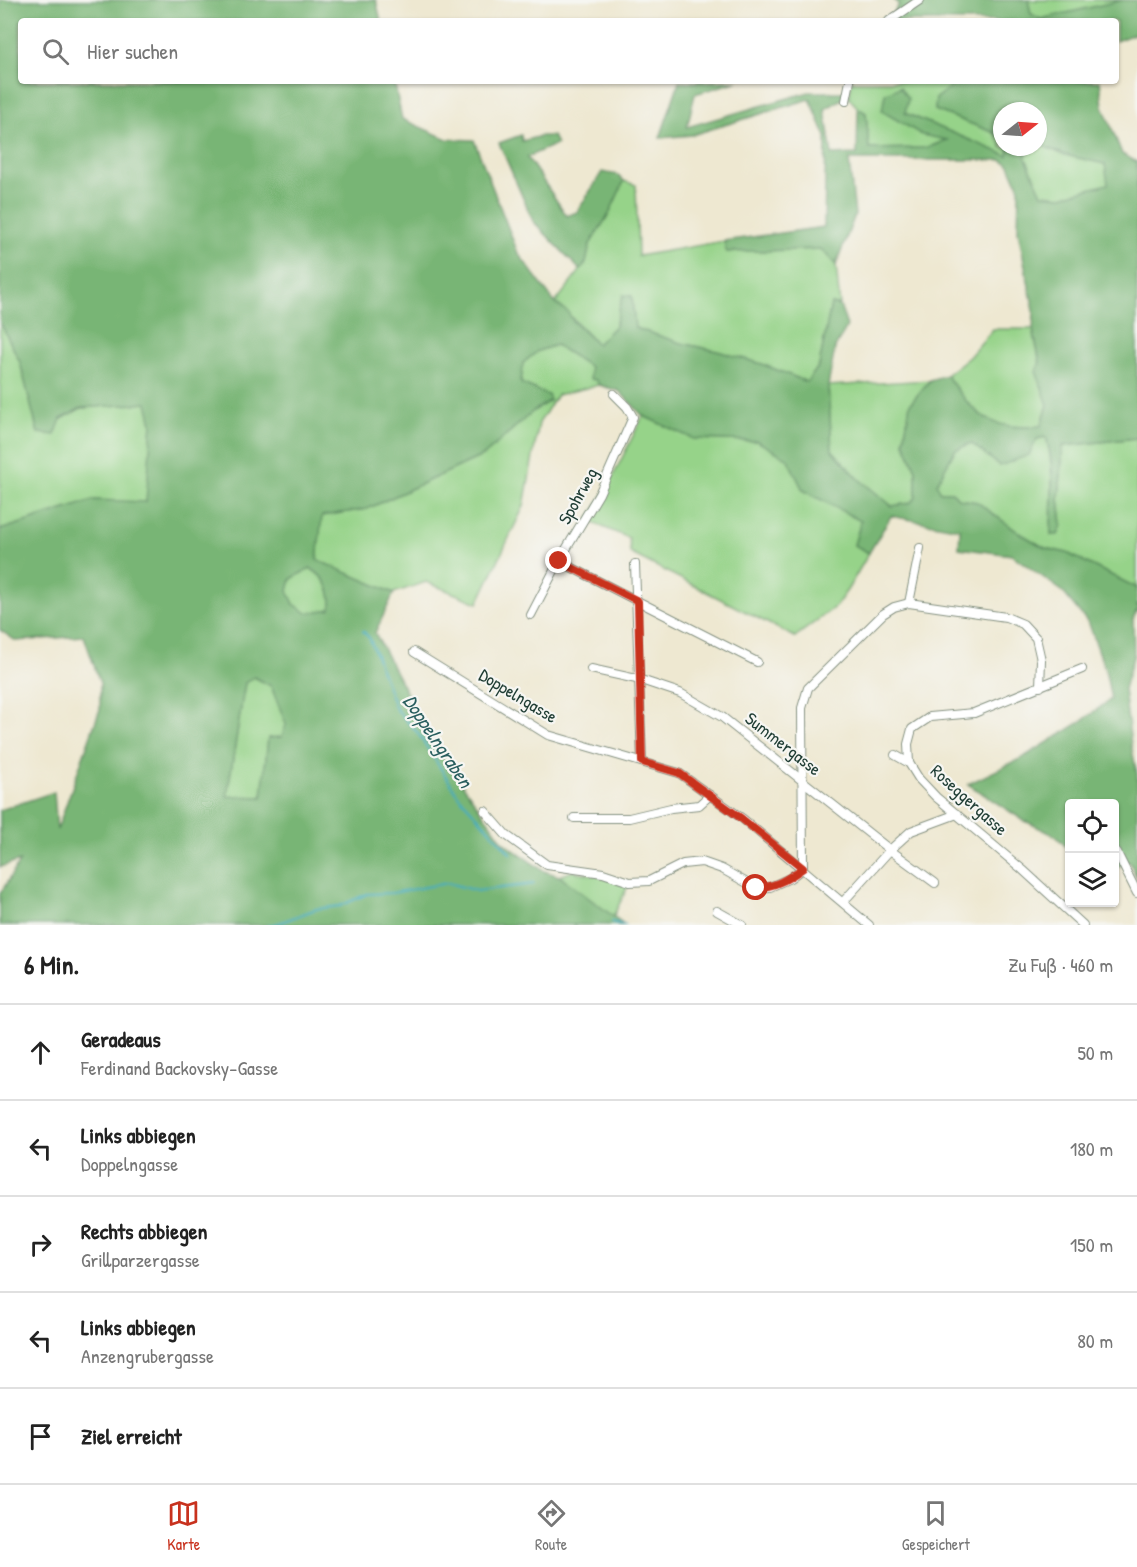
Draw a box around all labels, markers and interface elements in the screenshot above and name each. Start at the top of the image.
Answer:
search box [18,18,1119,84]
icon: search [39,35,72,68]
text: Hier suchen [87,36,178,66]
north arrow [993,102,1047,156]
street label: Spohrweg [552,463,603,529]
route end [545,547,571,573]
street label: Doppelngasse [474,662,562,729]
water label: Doppelngraben [397,689,481,795]
street label: Summergasse [740,706,827,781]
street label: Roseggergasse [925,758,1013,841]
map controls [1065,799,1119,907]
button: locate [1065,799,1119,853]
button: layers [1065,853,1119,907]
route start [742,874,768,900]
text: 6 Min. [24,947,79,982]
text: Zu Fuß · 460 m [1008,951,1113,978]
text: Geradeaus [81,1024,161,1054]
icon: ahead [24,1036,57,1069]
text: 50 m [1077,1039,1113,1066]
text: Ferdinand Backovsky-Gasse [81,1054,278,1081]
text: Links abbiegen [81,1120,196,1150]
icon: left [24,1132,57,1165]
text: 180 m [1070,1135,1113,1162]
text: Doppelngasse [81,1150,178,1177]
text: Rechts abbiegen [81,1216,208,1246]
icon: right [24,1228,57,1261]
text: 150 m [1070,1231,1113,1258]
text: Grillparzergasse [81,1246,200,1273]
text: Links abbiegen [81,1312,196,1342]
icon: left [24,1324,57,1357]
text: 80 m [1077,1327,1113,1354]
text: Anzengrubergasse [81,1342,214,1369]
icon: arrive [24,1420,57,1453]
text: Ziel erreicht [81,1421,181,1451]
tab: Karte [167,1497,200,1555]
tab: Route [535,1497,568,1555]
tab: Gespeichert [902,1497,970,1555]

